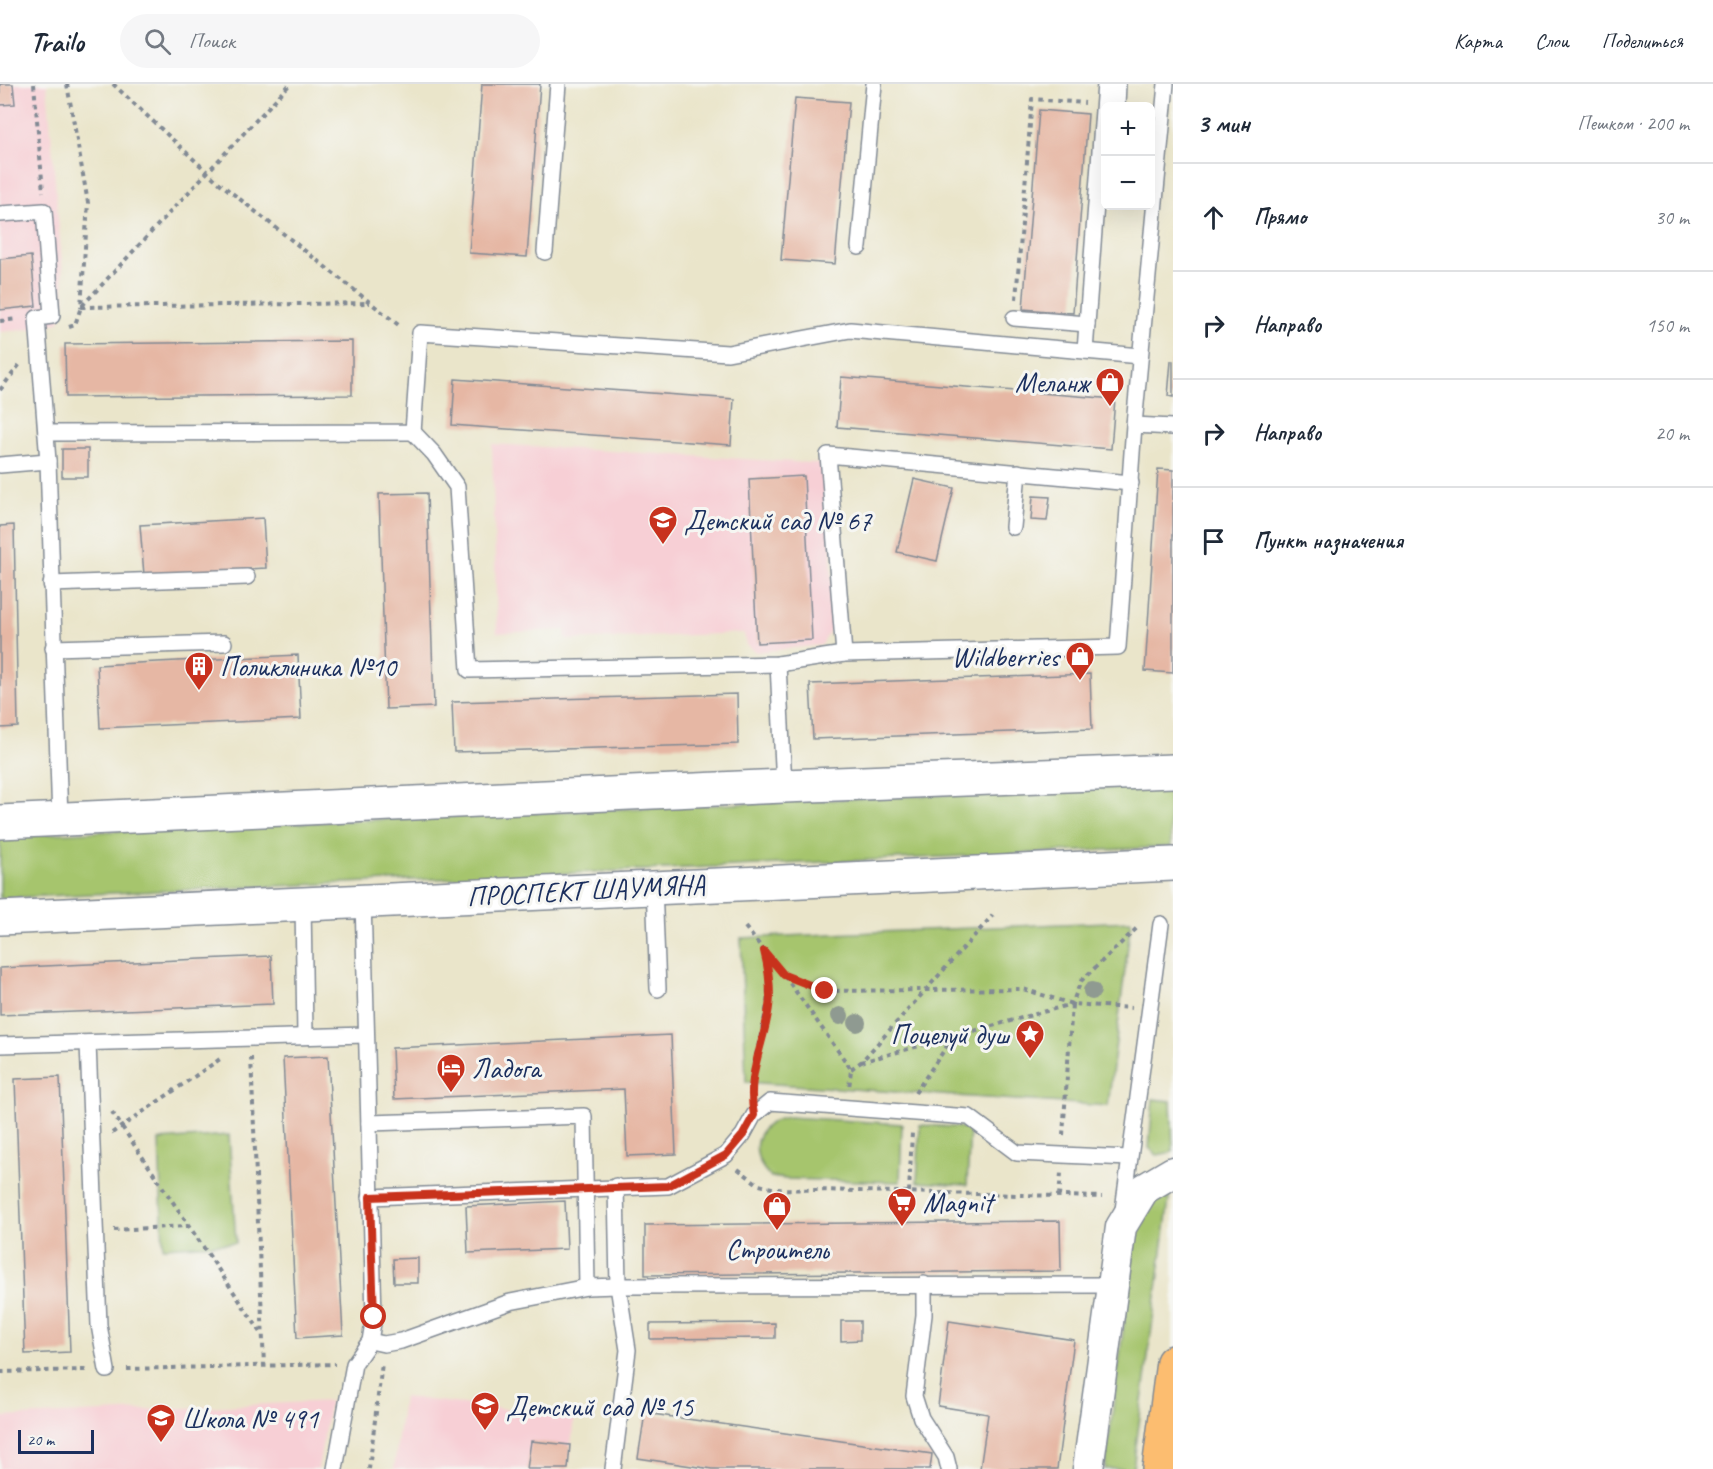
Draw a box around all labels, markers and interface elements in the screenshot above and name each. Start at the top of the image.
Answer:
search box [120,14,540,68]
text: Trailo [30,24,84,59]
icon: search [141,25,174,58]
text: Поиск [189,27,235,55]
text: Карта [1454,28,1502,54]
text: Слои [1535,28,1569,54]
text: Поделиться [1602,28,1683,54]
map controls [1101,102,1155,210]
button: + [1101,102,1155,156]
text: 3 мин [1197,107,1250,140]
text: Пешком · 200 m [1577,111,1689,136]
button: − [1101,156,1155,210]
icon: ahead [1197,201,1230,234]
text: Прямо [1254,203,1306,231]
text: 30 m [1655,205,1689,230]
icon: right [1197,309,1230,342]
text: Направо [1254,311,1321,339]
text: 150 m [1646,313,1689,338]
place label: Меланж [1015,365,1092,400]
shop icon: Меланж [1094,366,1126,408]
icon: right [1197,417,1230,450]
text: Направо [1254,419,1321,447]
text: 20 m [1655,421,1689,446]
place label: Детский сад № 67 [684,503,873,538]
school or university icon: Детский сад № 67 [647,504,679,546]
icon: arrive [1197,525,1230,558]
text: Пункт назначения [1254,527,1403,555]
place label: Wildberries [952,639,1061,674]
shop icon: Wildberries [1064,640,1096,682]
place label: Поликлиника №10 [220,649,399,684]
building icon: Поликлиника №10 [183,650,215,692]
street label: ПРОСПЕКТ ШАУМЯНА [466,866,707,914]
route end [811,977,837,1003]
place label: Поцелуй душ [891,1017,1011,1052]
place icon: Поцелуй душ [1014,1018,1046,1060]
place label: Ладога [472,1051,543,1086]
hotel icon: Ладога [435,1052,467,1094]
place label: Magnit [923,1185,996,1220]
supermarket icon: Magnit [886,1186,918,1228]
shop icon: Строитель [761,1190,793,1232]
place label: Строитель [726,1232,831,1267]
route start [360,1303,386,1329]
place label: Детский сад № 15 [506,1389,695,1424]
school or university icon: Детский сад № 15 [469,1390,501,1432]
place label: Школа № 491 [182,1401,320,1436]
school or university icon: Школа № 491 [145,1402,177,1444]
scale bar [18,1427,94,1454]
text: 20 m [27,1430,54,1450]

